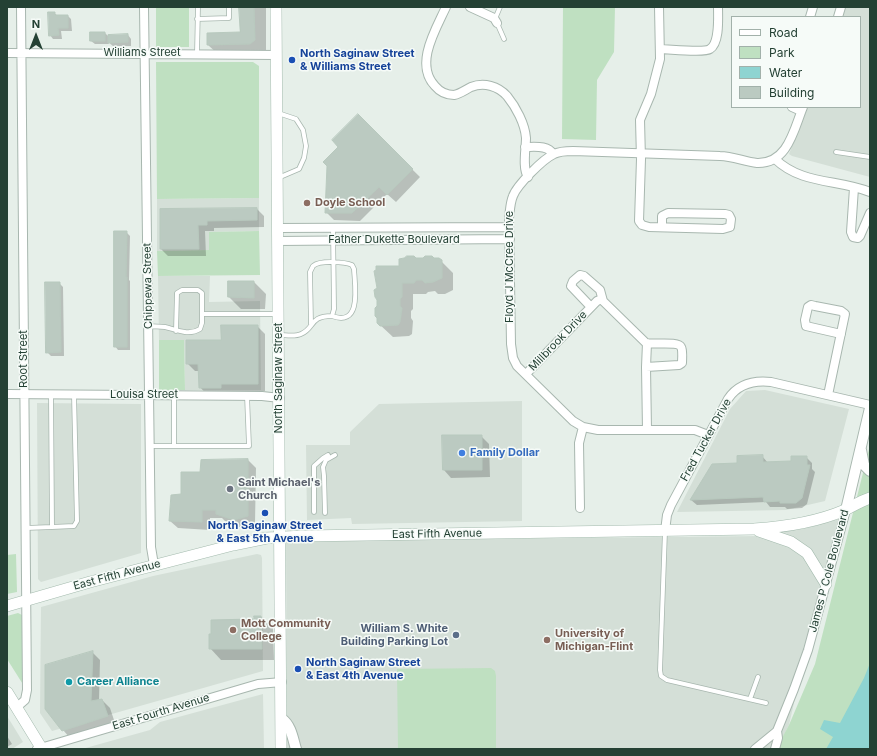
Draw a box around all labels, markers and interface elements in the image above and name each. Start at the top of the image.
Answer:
north arrow [16,16,56,56]
legend [731,16,861,108]
text: N [32,17,40,31]
text: Road [769,25,798,40]
text: Park [769,45,795,60]
street label: Williams Street [103,46,181,60]
place label: North Saginaw Street & Williams Street [300,47,415,73]
marker: North Saginaw Street & Williams Street [287,55,297,65]
text: Water [769,65,802,80]
text: Building [769,85,814,100]
place label: Doyle School [315,196,385,210]
marker: Doyle School [302,198,312,208]
street label: Floyd J McCree Drive [503,211,517,323]
street label: Father Dukette Boulevard [328,233,460,247]
street label: Chippewa Street [141,243,155,329]
street label: Millbrook Drive [526,308,590,374]
street label: North Saginaw Street [272,323,286,433]
street label: Root Street [17,330,31,388]
street label: Louisa Street [110,388,178,402]
street label: Fred Tucker Drive [678,396,734,484]
place label: Family Dollar [470,446,540,460]
marker: Family Dollar [457,448,467,458]
place label: Saint Michael's Church [238,476,320,502]
marker: Saint Michael's Church [225,484,235,494]
marker: North Saginaw Street & East 5th Avenue [260,508,270,518]
street label: James P Cole Boulevard [806,508,852,634]
place label: North Saginaw Street & East 5th Avenue [208,519,322,545]
street label: East Fifth Avenue [392,527,482,541]
street label: East Fifth Avenue [72,557,162,593]
place label: Mott Community College [241,617,331,643]
place label: William S. White Building Parking Lot [341,622,448,648]
marker: Mott Community College [228,625,238,635]
place label: University of Michigan-Flint [555,627,633,653]
marker: William S. White Building Parking Lot [451,630,461,640]
marker: University of Michigan-Flint [542,635,552,645]
place label: North Saginaw Street & East 4th Avenue [306,656,421,682]
marker: North Saginaw Street & East 4th Avenue [293,664,303,674]
place label: Career Alliance [77,675,159,689]
marker: Career Alliance [64,677,74,687]
street label: East Fourth Avenue [111,691,211,733]

